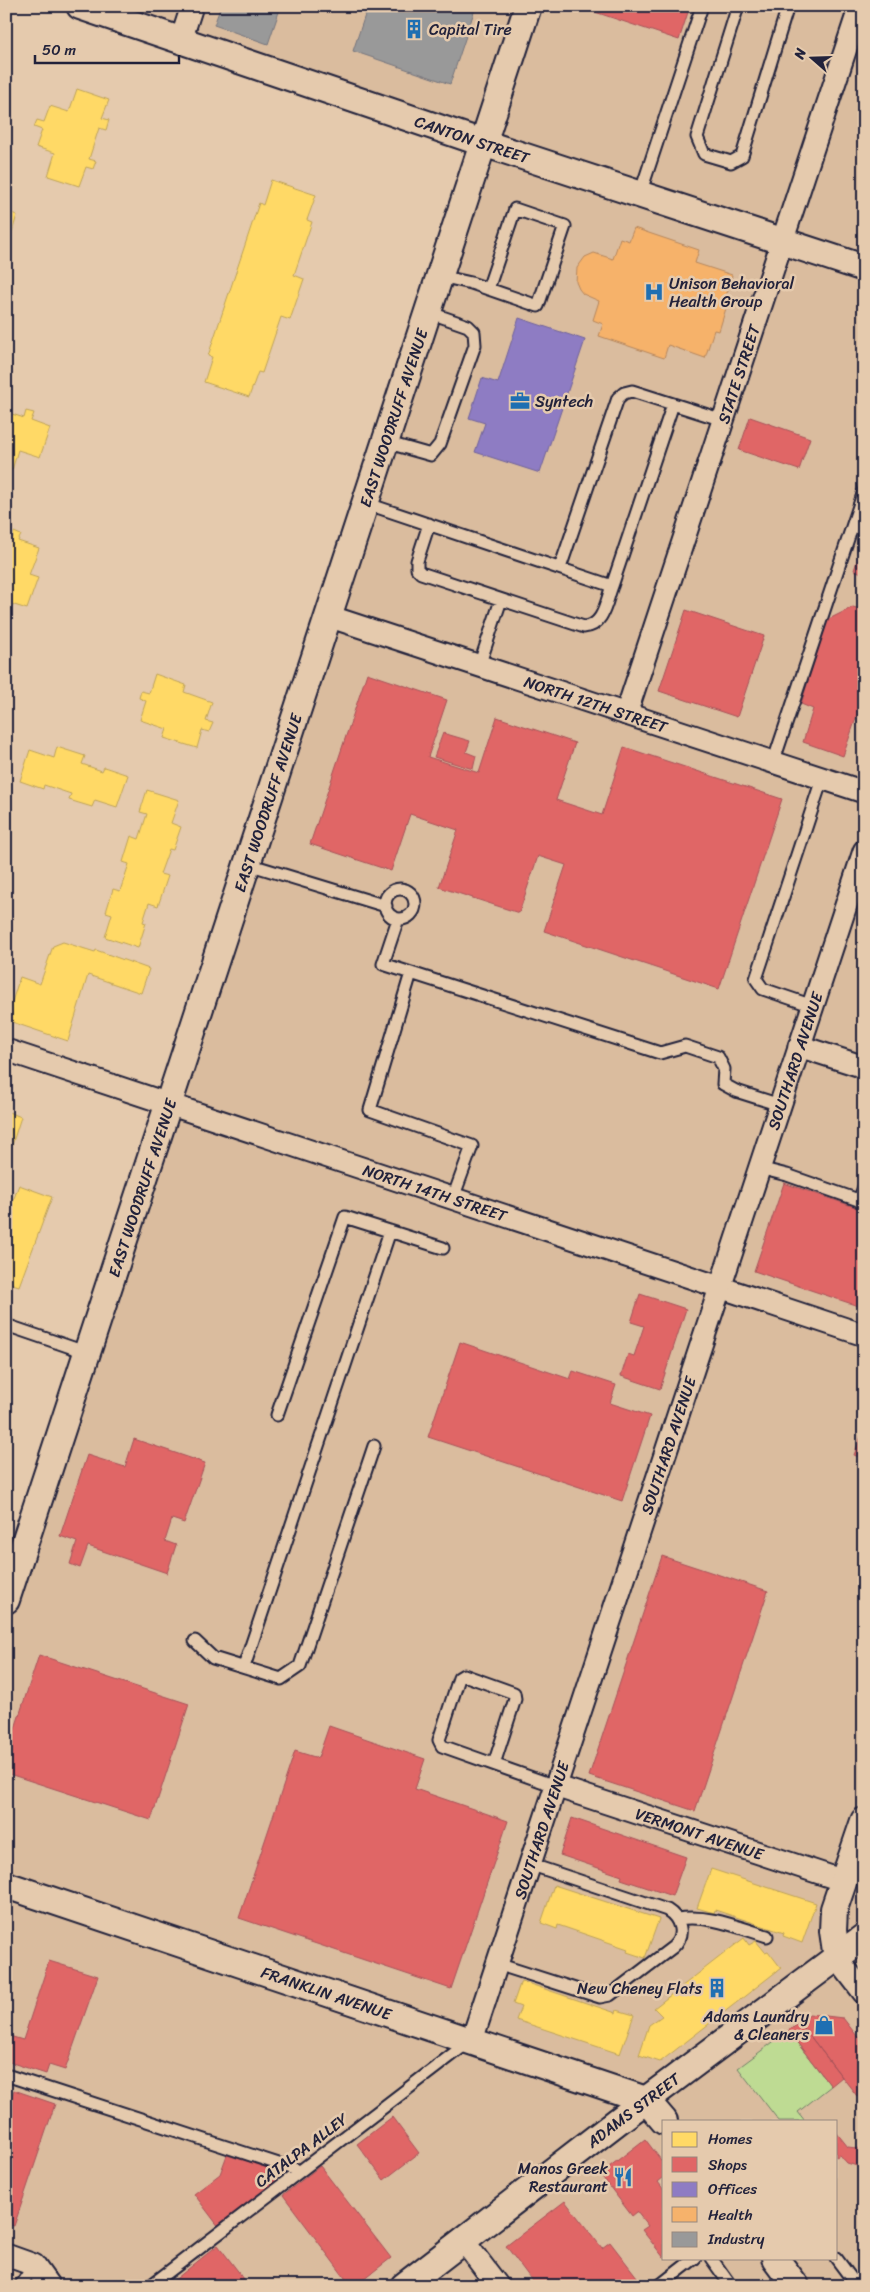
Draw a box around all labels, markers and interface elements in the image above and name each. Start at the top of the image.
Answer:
place label: Capital Tire [429,15,512,44]
building icon: Capital Tire [403,18,425,40]
scale bar [35,32,179,64]
north arrow [788,32,838,82]
text: 50 m [42,37,77,63]
text: N [787,45,814,63]
street label: CANTON STREET [411,107,534,173]
place label: Unison Behavioral Health Group [669,269,795,316]
hospital icon: Unison Behavioral Health Group [643,281,665,303]
street label: STATE STREET [709,320,769,428]
street label: EAST WOODRUFF AVENUE [351,324,437,511]
place label: Syntech [535,387,593,416]
office icon: Syntech [509,390,531,412]
street label: NORTH 12TH STREET [520,667,672,742]
street label: EAST WOODRUFF AVENUE [225,709,311,896]
street label: SOUTHARD AVENUE [759,987,832,1134]
street label: EAST WOODRUFF AVENUE [100,1094,185,1281]
street label: NORTH 14TH STREET [359,1156,512,1231]
street label: SOUTHARD AVENUE [632,1372,705,1518]
street label: SOUTHARD AVENUE [505,1756,578,1903]
street label: VERMONT AVENUE [631,1799,768,1869]
street label: FRANKLIN AVENUE [257,1958,396,2029]
place label: New Cheney Flats [577,1974,703,2003]
building icon: New Cheney Flats [706,1977,728,1999]
place label: Adams Laundry & Cleaners [702,2002,810,2049]
shop icon: Adams Laundry & Cleaners [813,2014,835,2036]
street label: ADAMS STREET [579,2064,688,2156]
street label: CATALPA ALLEY [248,2105,355,2195]
legend [662,2120,838,2260]
text: Homes [708,2126,752,2152]
text: Shops [708,2152,748,2178]
place label: Manos Greek Restaurant [518,2154,608,2201]
restaurant icon: Manos Greek Restaurant [612,2166,634,2188]
text: Offices [708,2176,757,2202]
text: Health [708,2202,753,2228]
text: Industry [707,2226,765,2252]

